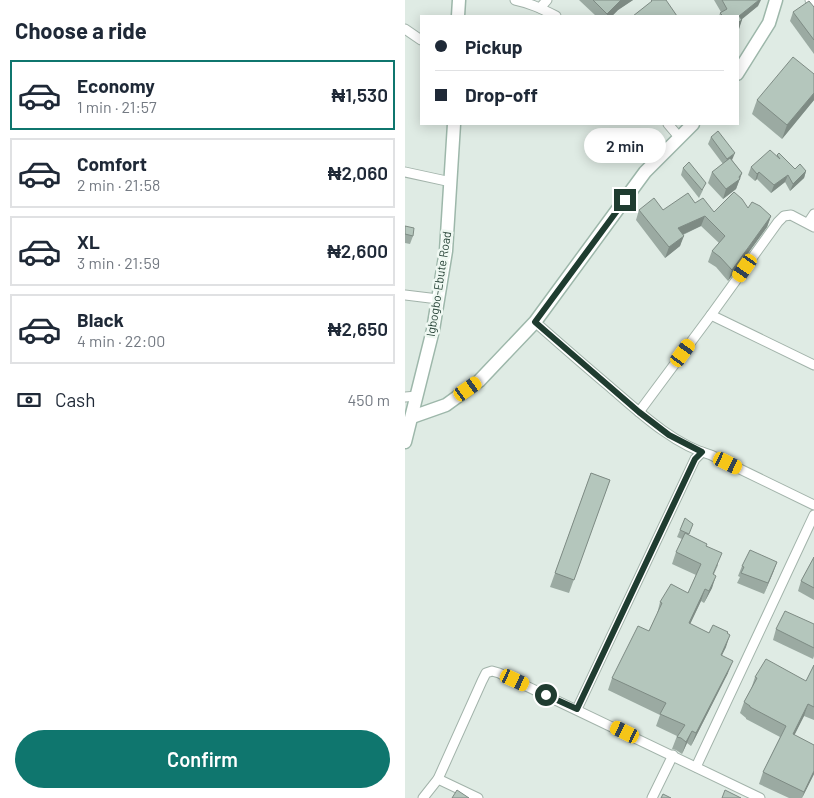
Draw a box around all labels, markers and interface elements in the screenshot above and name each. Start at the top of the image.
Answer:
text: Choose a ride [15,17,147,43]
text: Pickup [465,35,523,58]
icon: car [17,73,62,118]
text: Economy [77,74,155,97]
text: ₦1,530 [332,83,388,106]
text: Drop-off [465,83,538,106]
text: 1 min · 21:57 [77,97,157,116]
callout: 2 min [584,128,666,162]
text: 2 min [606,136,644,155]
icon: car [17,151,62,196]
text: Comfort [77,152,147,175]
text: ₦2,060 [328,161,388,184]
text: 2 min · 21:58 [77,175,160,194]
route end [614,189,636,211]
icon: car [17,229,62,274]
text: XL [77,230,100,253]
street label: Igbogbo-Ebute Road [423,230,453,338]
text: ₦2,600 [327,239,388,262]
car [730,251,759,285]
text: 3 min · 21:59 [77,253,160,272]
icon: car [17,307,62,352]
text: Black [77,308,124,331]
text: ₦2,650 [328,317,388,340]
text: 4 min · 22:00 [77,331,165,350]
car [668,336,697,370]
car [451,374,484,404]
icon: cash [15,386,43,414]
text: Cash [55,388,96,411]
text: 450 m [347,390,390,409]
car [711,450,744,476]
car [498,667,531,693]
route start [535,684,557,706]
car [608,719,641,745]
button: Confirm [15,730,390,788]

